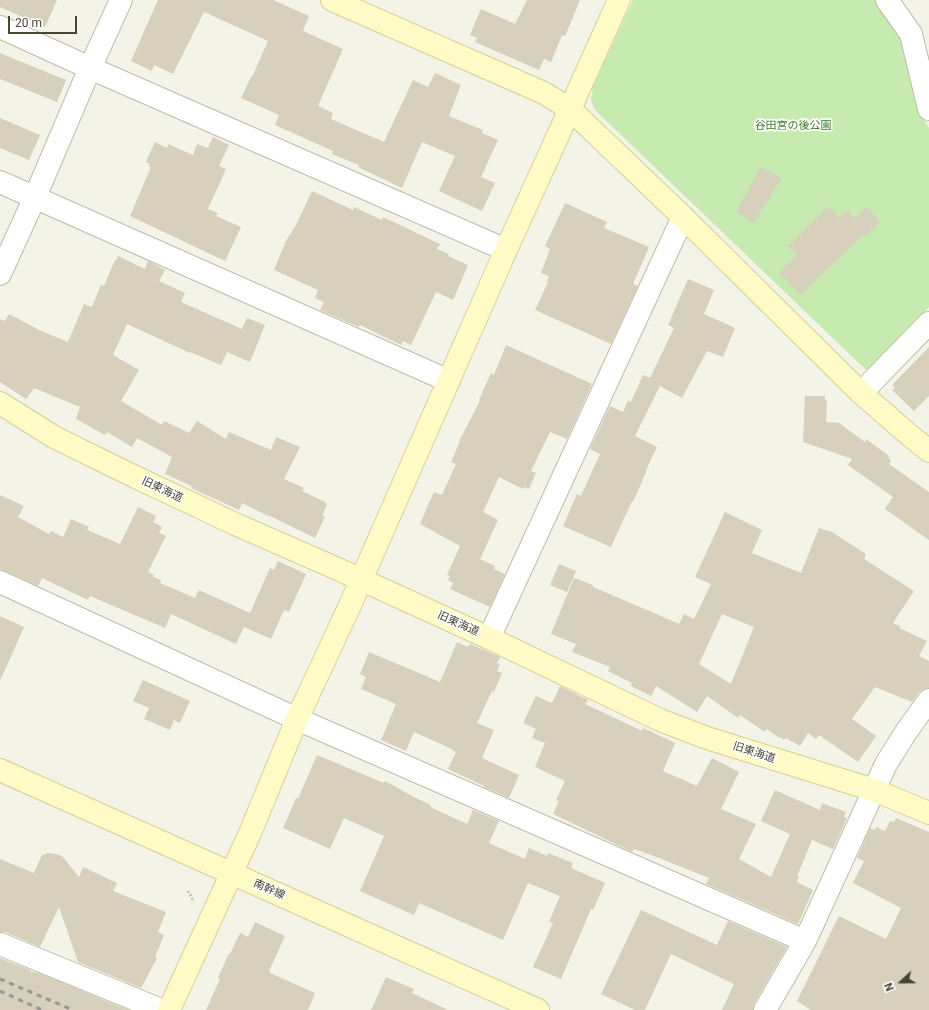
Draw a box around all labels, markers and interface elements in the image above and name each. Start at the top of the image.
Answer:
scale bar [10,8,79,34]
text: 20 m [15,16,42,30]
park label: 谷田宮の後公園 [755,119,831,133]
street label: 旧東海道 [139,475,185,505]
street label: 旧東海道 [435,609,481,639]
street label: 旧東海道 [731,740,777,766]
street label: 南幹線 [251,877,287,903]
north arrow [881,962,921,1002]
text: N [882,981,897,993]

